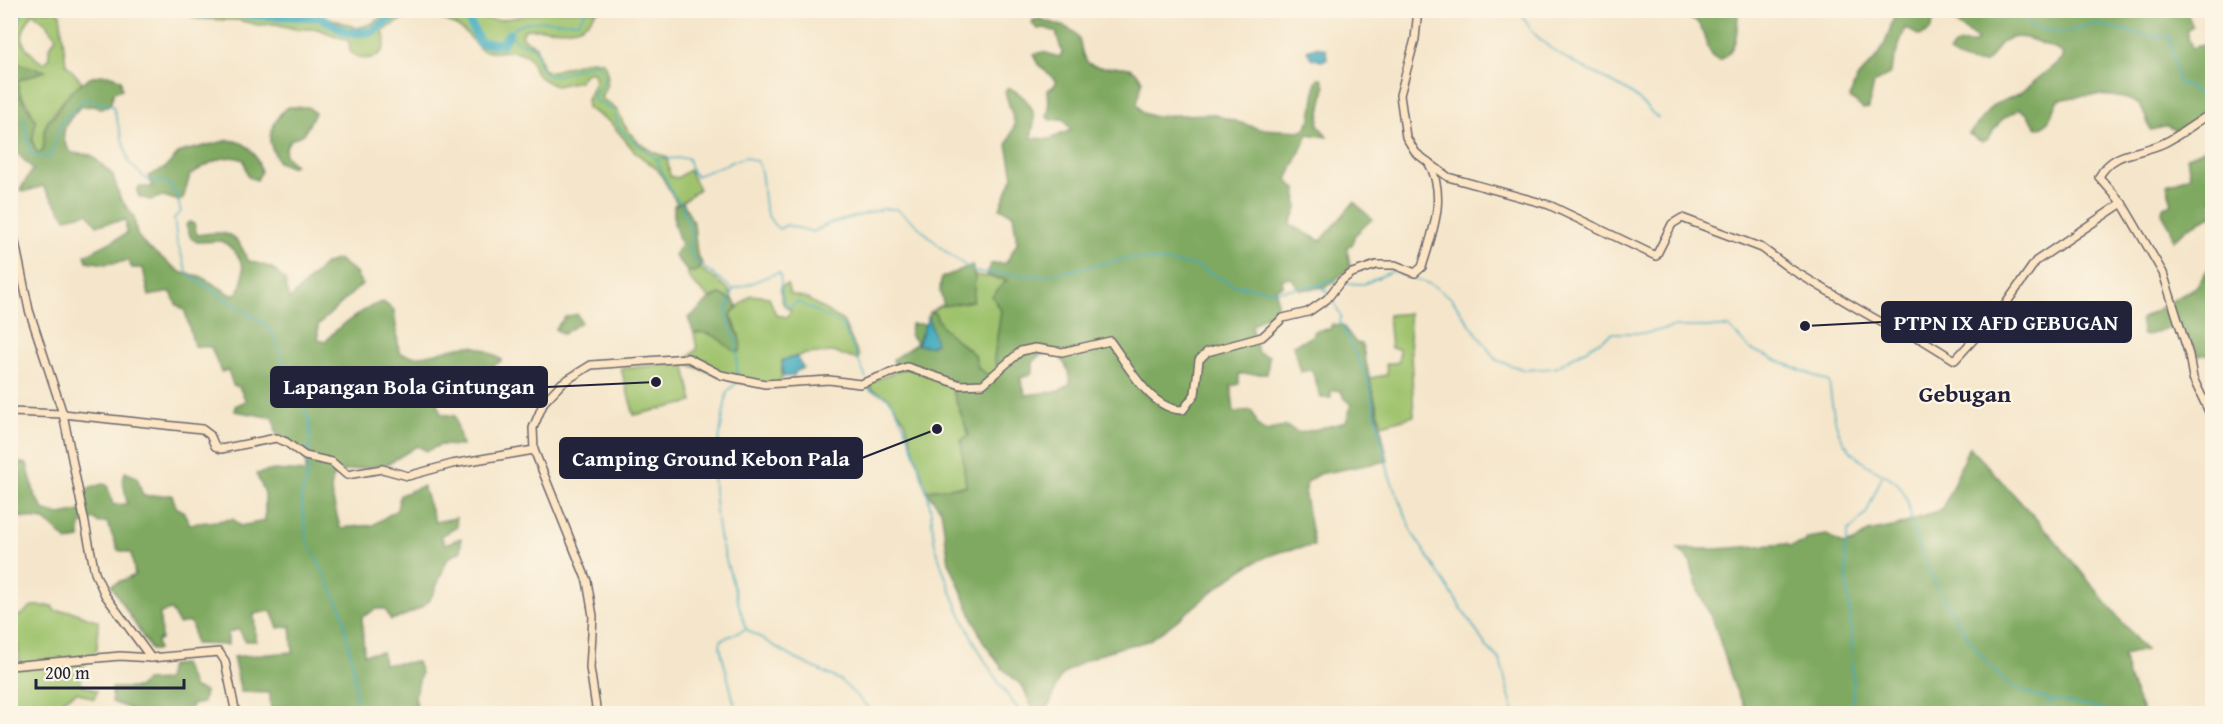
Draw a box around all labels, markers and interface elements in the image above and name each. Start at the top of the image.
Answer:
callout: PTPN IX AFD GEBUGAN [1882,302,2131,342]
text: PTPN IX AFD GEBUGAN [1894,306,2119,338]
callout: Lapangan Bola Gintungan [271,367,547,407]
text: Lapangan Bola Gintungan [283,370,535,402]
district label: Gebugan [1919,376,2011,411]
callout: Camping Ground Kebon Pala [560,438,862,478]
text: Camping Ground Kebon Pala [572,442,851,474]
scale bar [36,652,184,690]
text: 200 m [45,659,90,686]

